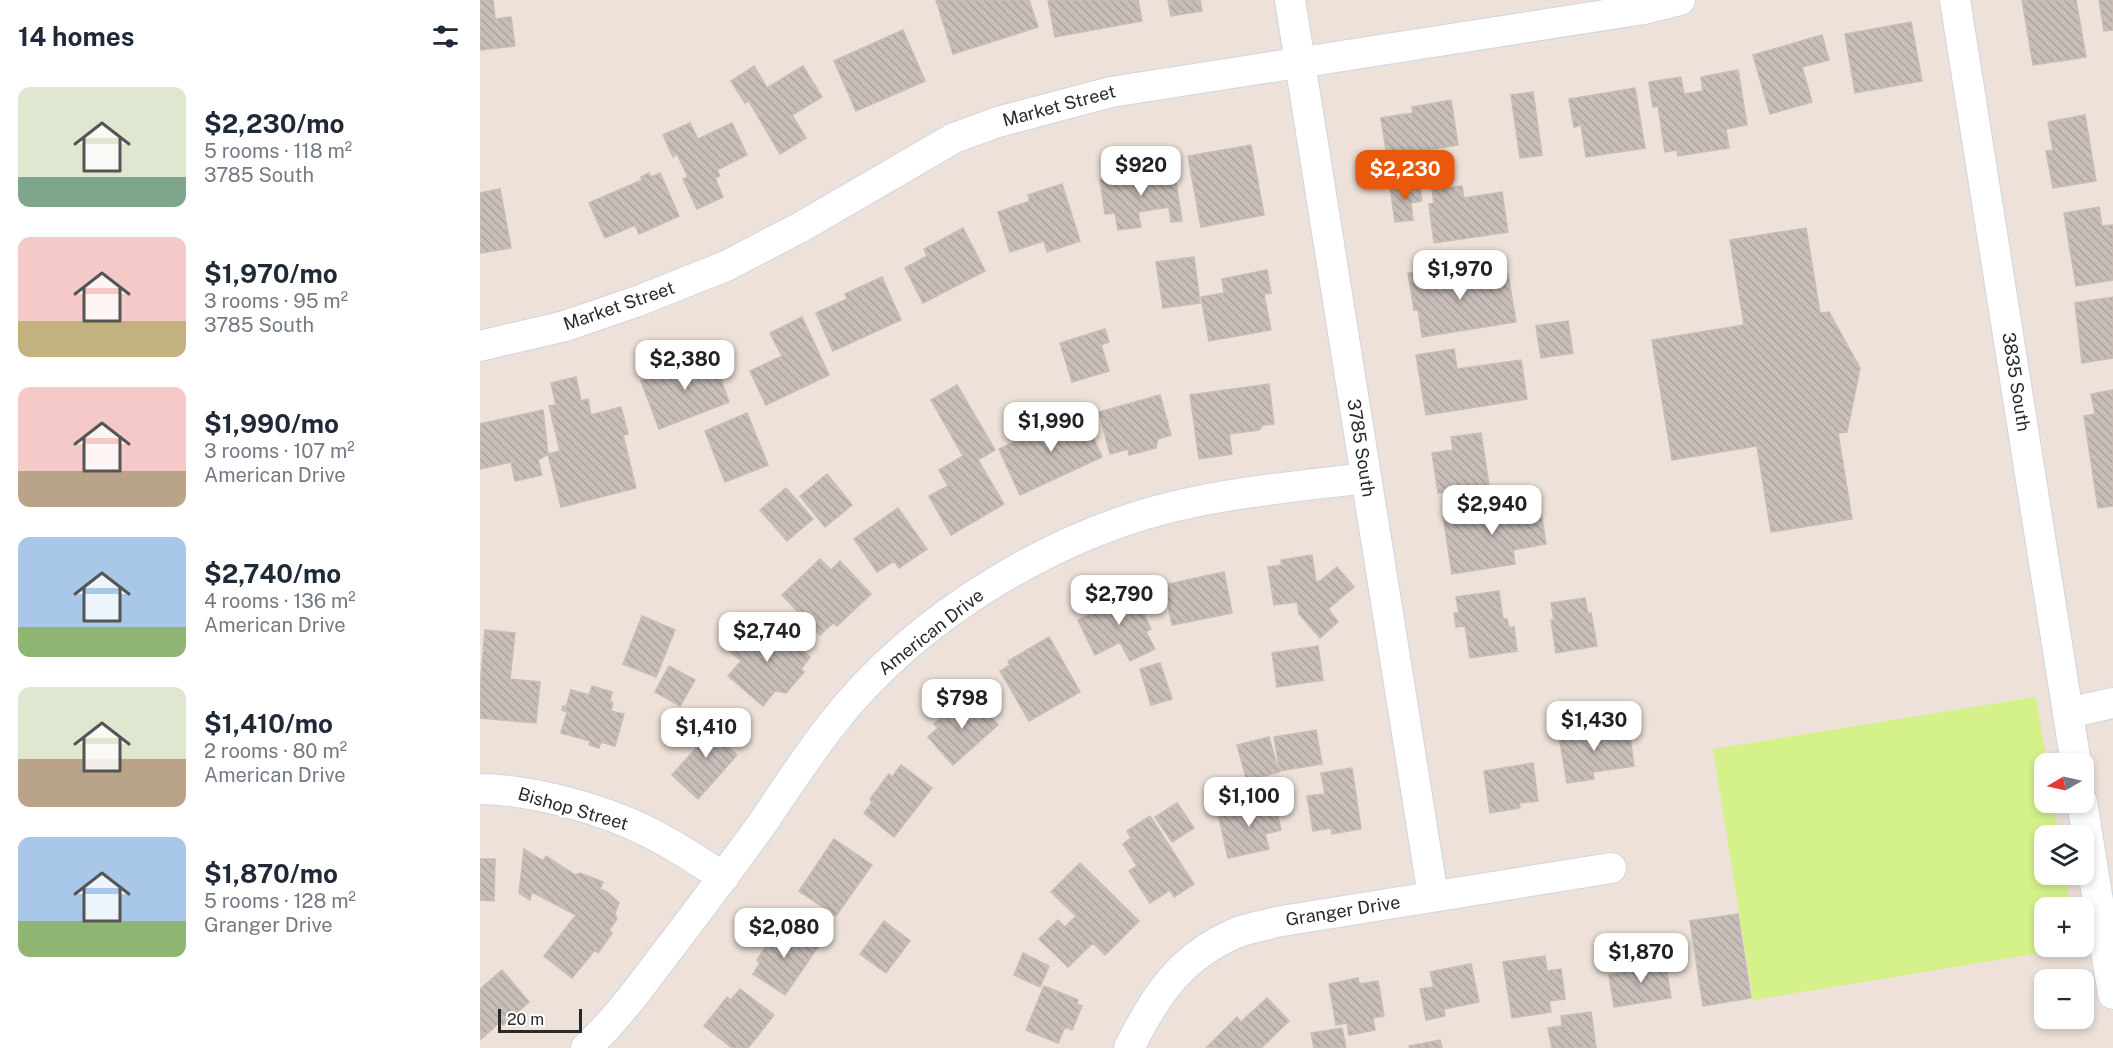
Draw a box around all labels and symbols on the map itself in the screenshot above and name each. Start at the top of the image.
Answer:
street label: Market Street [1000,80,1118,131]
pin: $920 [1105,146,1177,197]
pin: $2,230 [1356,150,1454,201]
pin: $1,970 [1411,250,1509,301]
street label: Market Street [560,277,677,334]
street label: 3835 South [1998,331,2035,433]
pin: $2,380 [636,340,734,391]
street label: 3785 South [1343,397,1380,498]
pin: $1,990 [1002,402,1100,453]
pin: $2,940 [1443,485,1541,536]
pin: $2,790 [1070,575,1168,626]
street label: American Drive [874,584,987,679]
pin: $2,740 [718,612,816,663]
pin: $798 [926,679,998,730]
pin: $1,430 [1545,701,1643,752]
pin: $1,410 [657,708,755,759]
north arrow [2034,753,2094,813]
pin: $1,100 [1200,777,1298,828]
street label: Bishop Street [516,783,631,834]
street label: Granger Drive [1284,891,1402,930]
pin: $2,080 [735,908,833,959]
pin: $1,870 [1592,933,1690,984]
scale bar [498,1006,582,1034]

